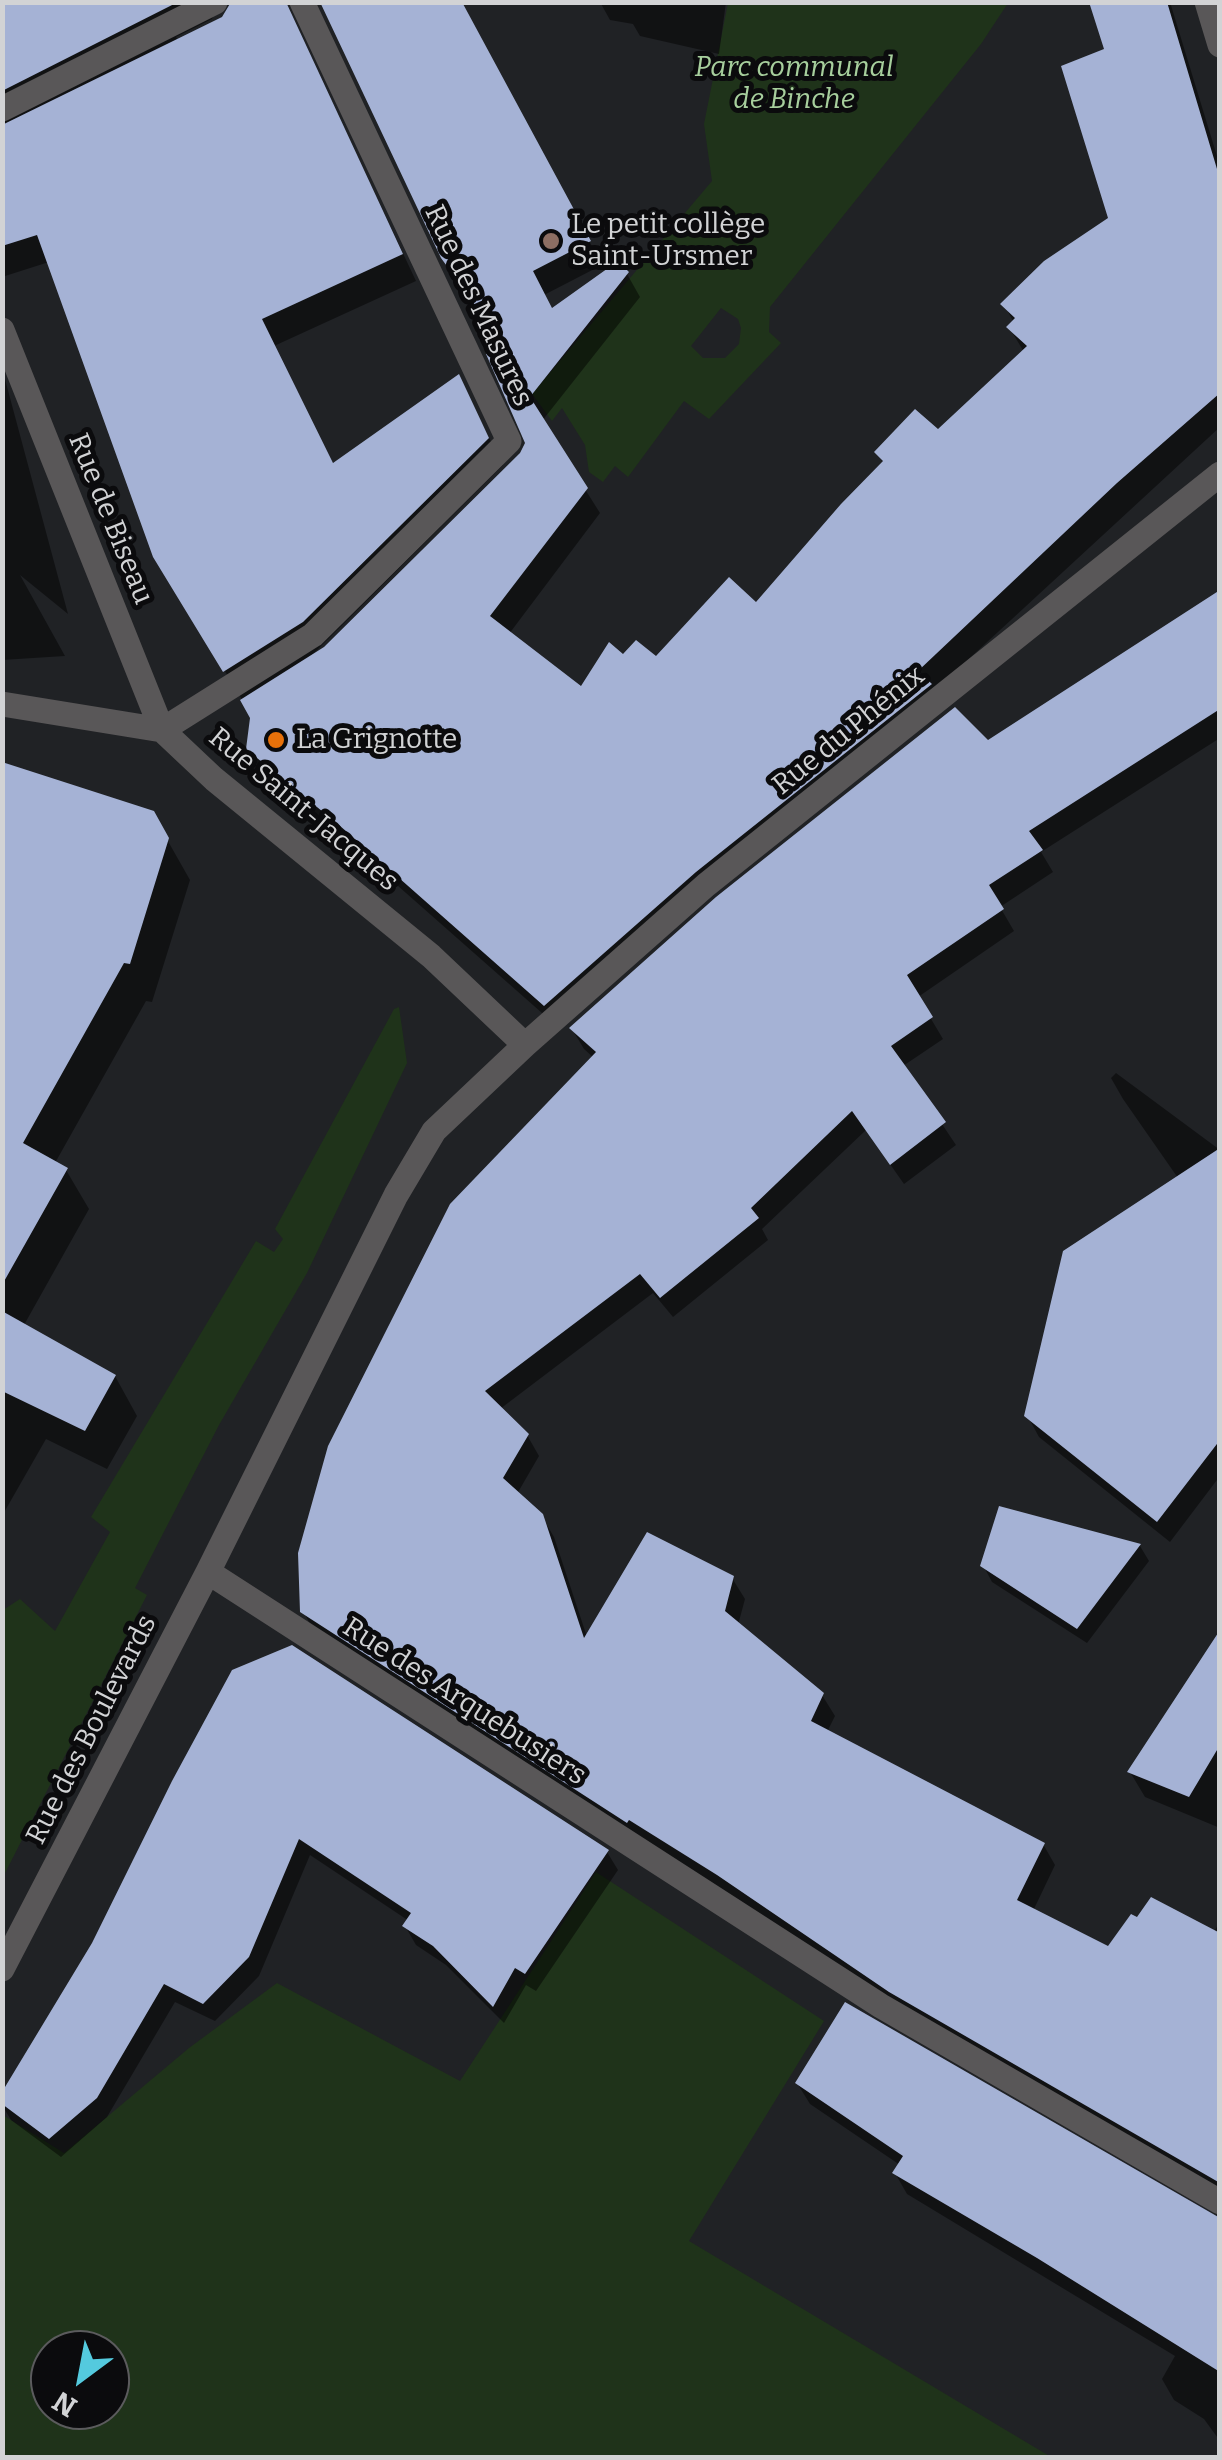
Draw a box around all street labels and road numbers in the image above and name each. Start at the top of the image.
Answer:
street label: Rue des Masures [417,200,539,412]
street label: Rue de Biseau [61,429,159,609]
street label: Rue du Phénix [766,659,932,803]
street label: Rue Saint-Jacques [202,721,404,899]
street label: Rue des Boulevards [20,1610,164,1850]
street label: Rue des Arquebusiers [336,1611,592,1793]

